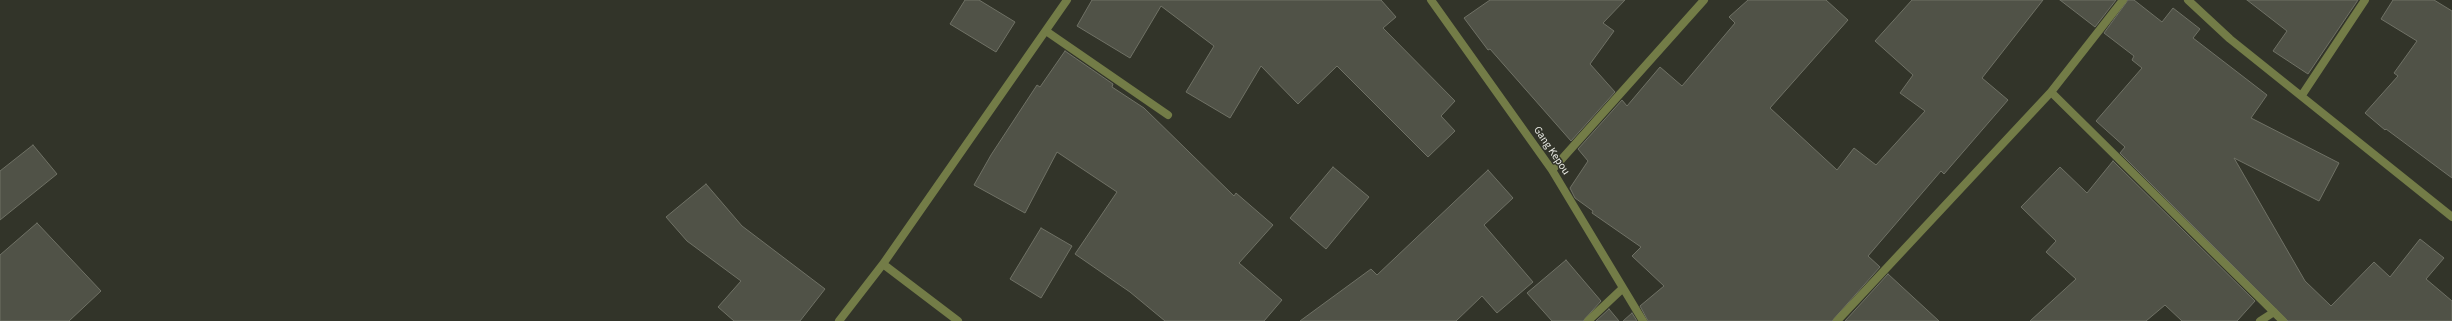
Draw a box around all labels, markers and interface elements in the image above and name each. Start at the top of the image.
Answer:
street label: Gang Kepou [1530,124,1572,178]

